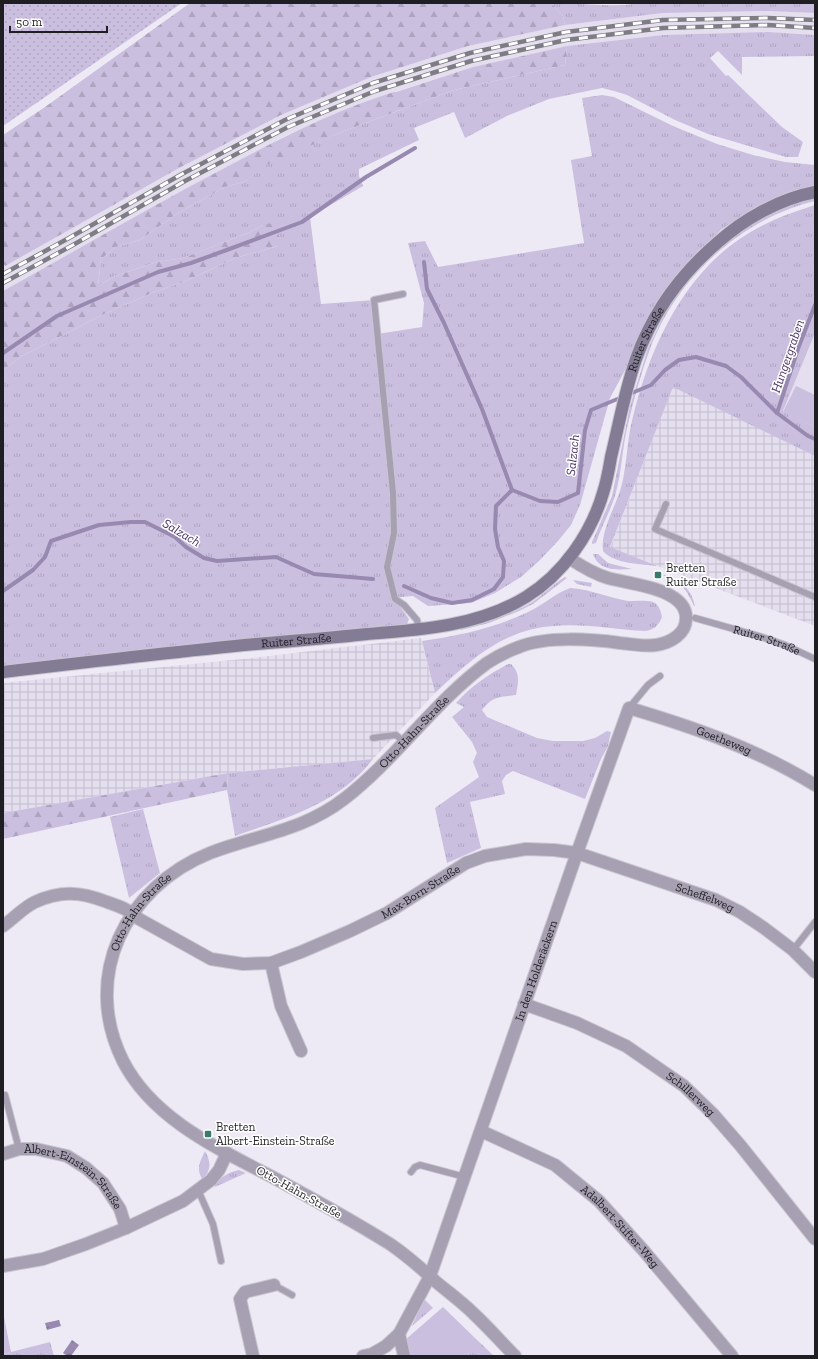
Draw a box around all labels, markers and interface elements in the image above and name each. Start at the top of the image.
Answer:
scale bar [10,8,107,34]
text: 50 m [16,15,43,29]
street label: Ruiter Straße [625,304,667,374]
water label: Hungergraben [768,317,807,395]
water label: Salzach [563,433,582,476]
water label: Salzach [160,515,204,550]
place label: Bretten Ruiter Straße [666,561,737,589]
marker: Bretten Ruiter Straße [653,570,663,580]
street label: Ruiter Straße [731,622,803,658]
street label: Ruiter Straße [261,631,332,651]
street label: Otto-Hahn-Straße [376,692,452,771]
street label: Goetheweg [694,723,754,758]
street label: Max-Born-Straße [379,861,463,922]
street label: Otto-Hahn-Straße [107,870,174,953]
street label: Scheffelweg [674,880,737,915]
street label: In den Holderäckern [512,918,560,1023]
street label: Schillerweg [663,1069,718,1119]
place label: Bretten Albert-Einstein-Straße [216,1120,335,1148]
marker: Bretten Albert-Einstein-Straße [203,1129,213,1139]
street label: Albert-Einstein-Straße [24,1142,125,1212]
street label: Otto-Hahn-Straße [254,1163,344,1221]
street label: Adalbert-Stifter-Weg [578,1182,662,1271]

